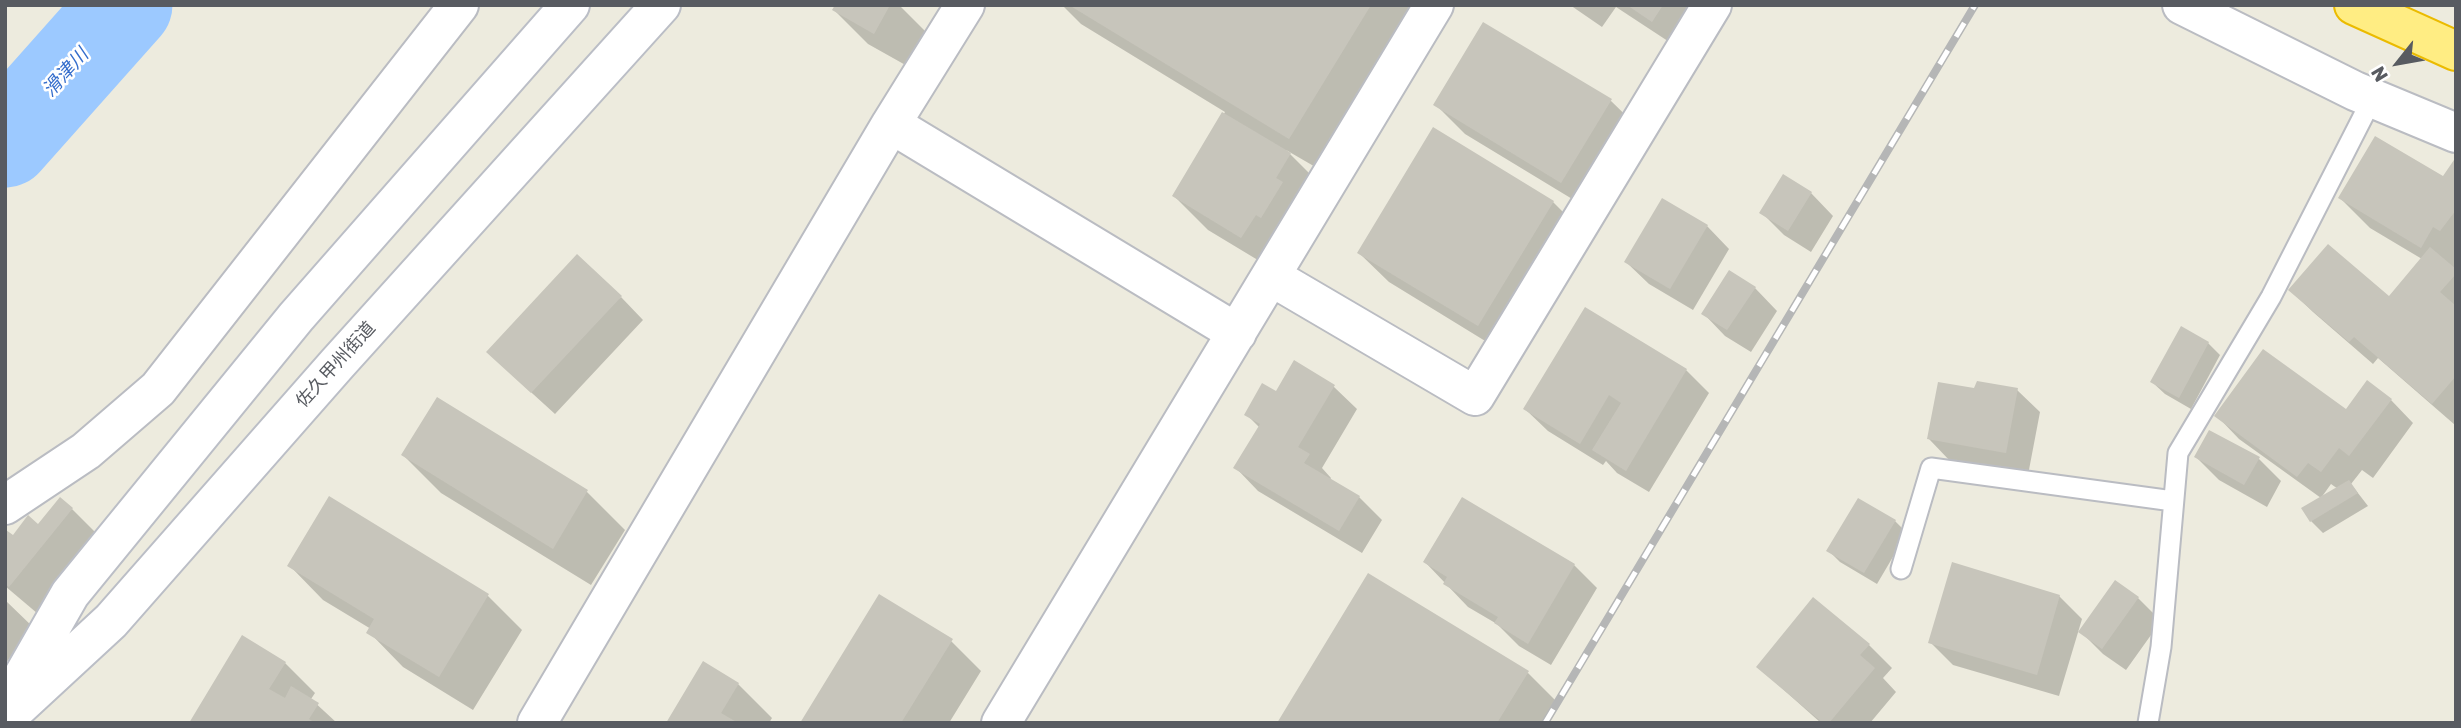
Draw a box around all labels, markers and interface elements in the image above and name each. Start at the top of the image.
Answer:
north arrow [2363,28,2433,98]
water label: 滑津川 [38,44,94,102]
text: N [2366,62,2393,86]
street label: 佐久甲州街道 [292,318,380,412]

